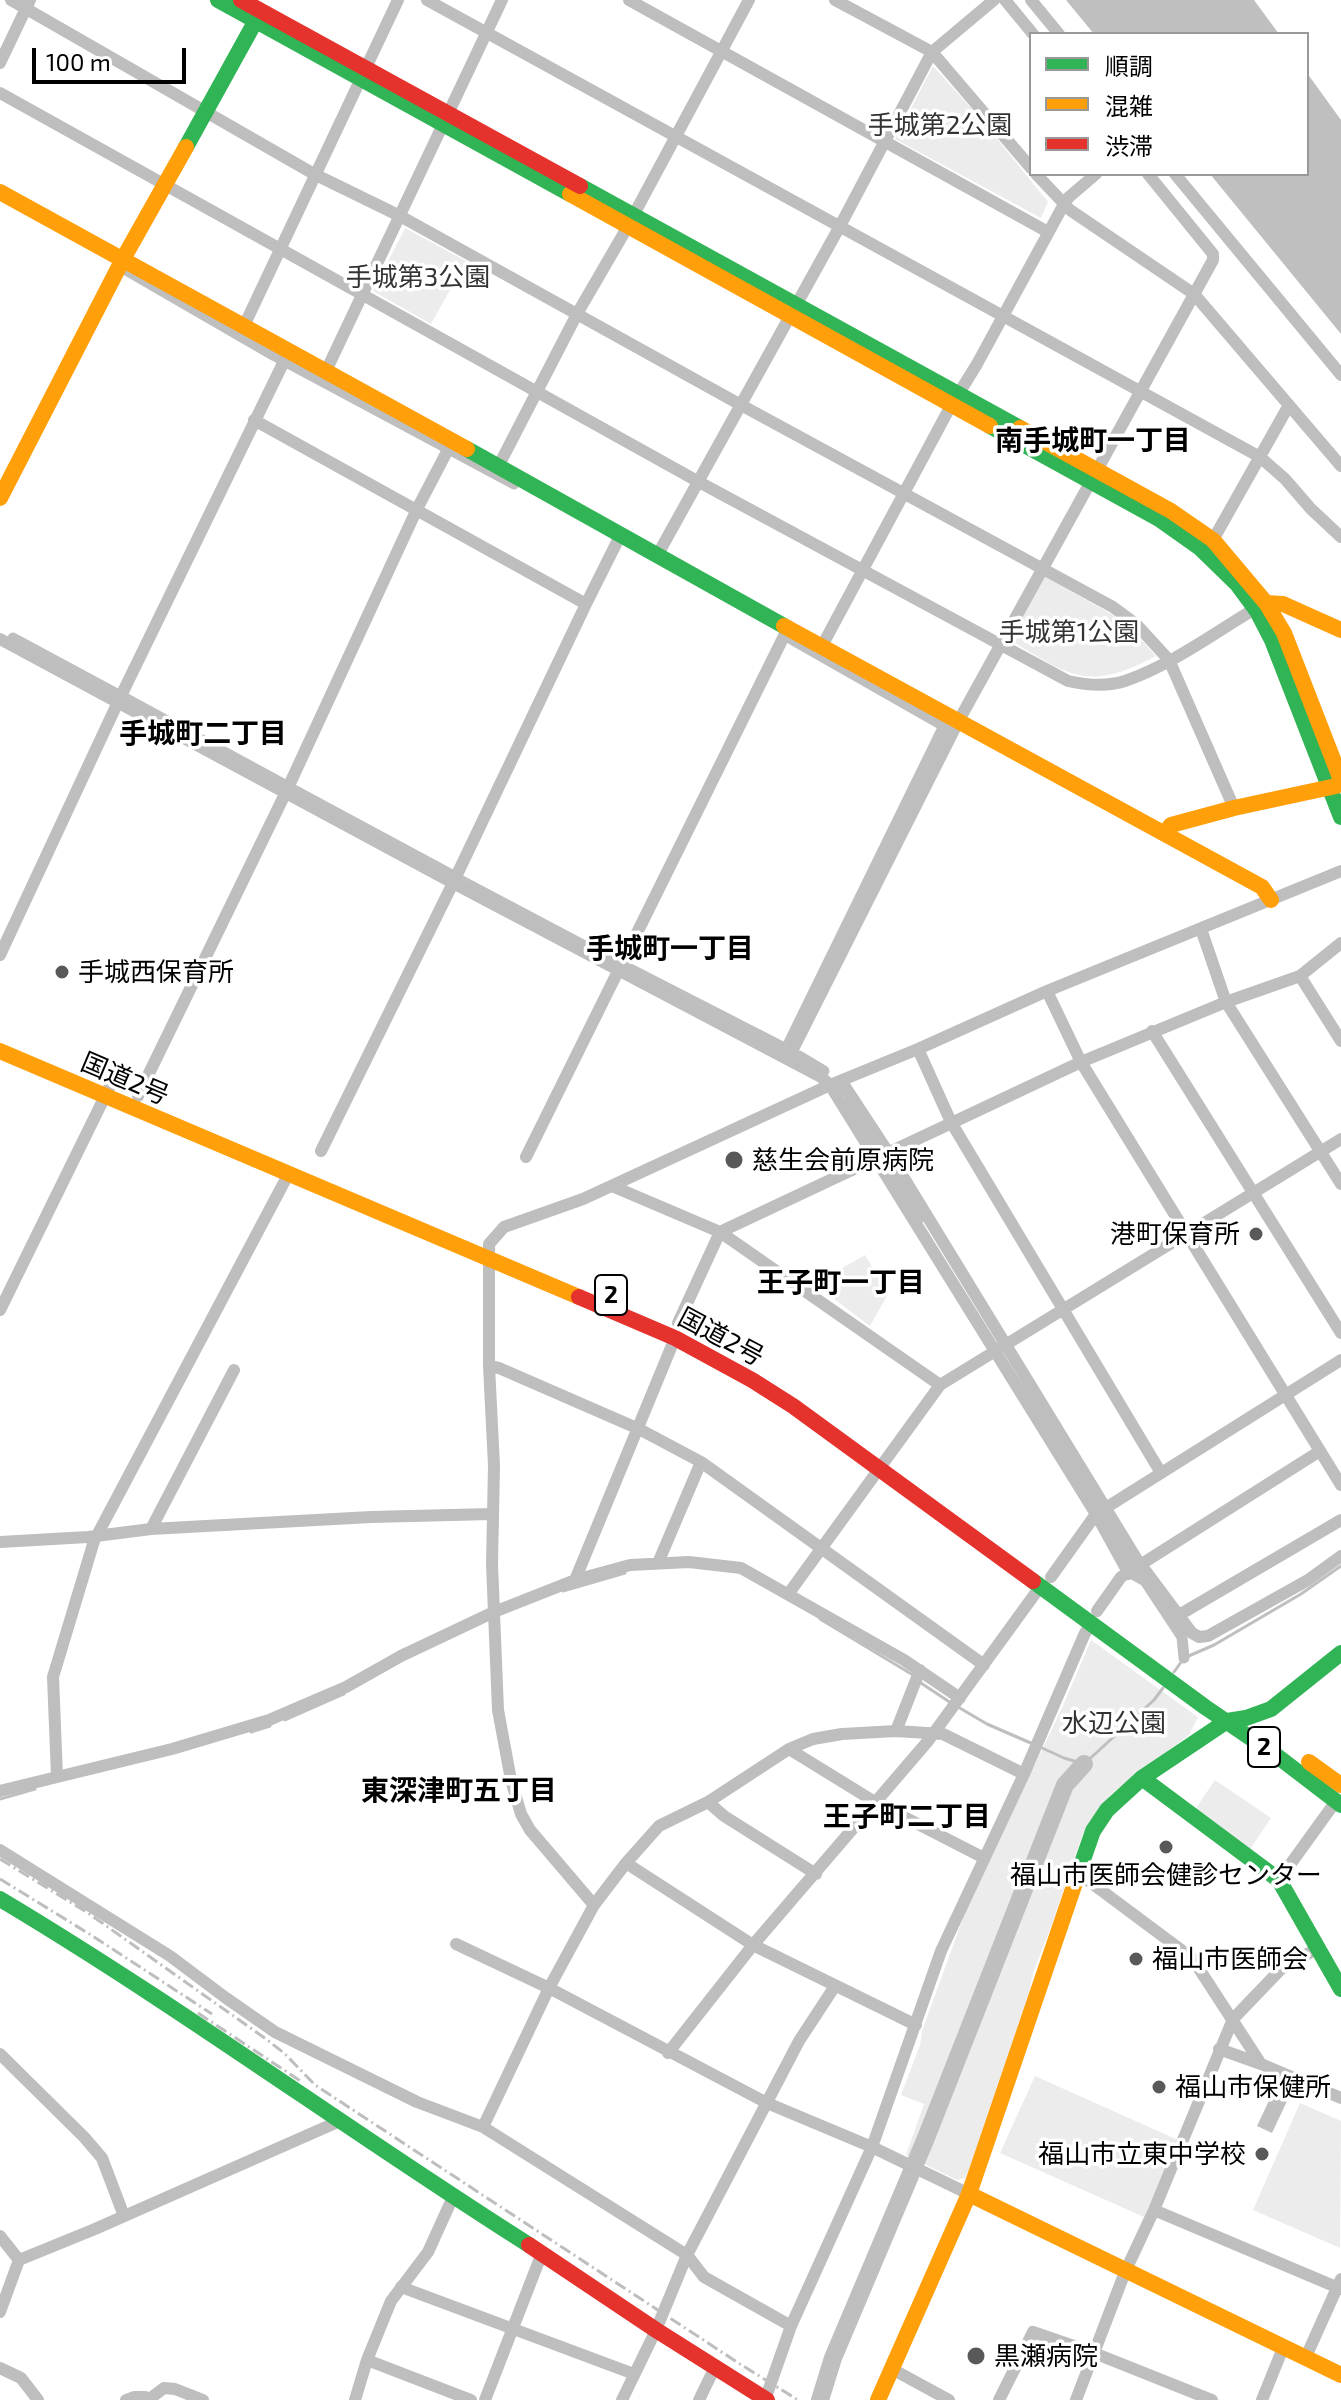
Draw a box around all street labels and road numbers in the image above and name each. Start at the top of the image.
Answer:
street label: 国道2号 [76,1047,174,1111]
road number: 2 [595,1275,627,1315]
street label: 国道2号 [673,1301,769,1373]
road number: 2 [1248,1727,1280,1767]

